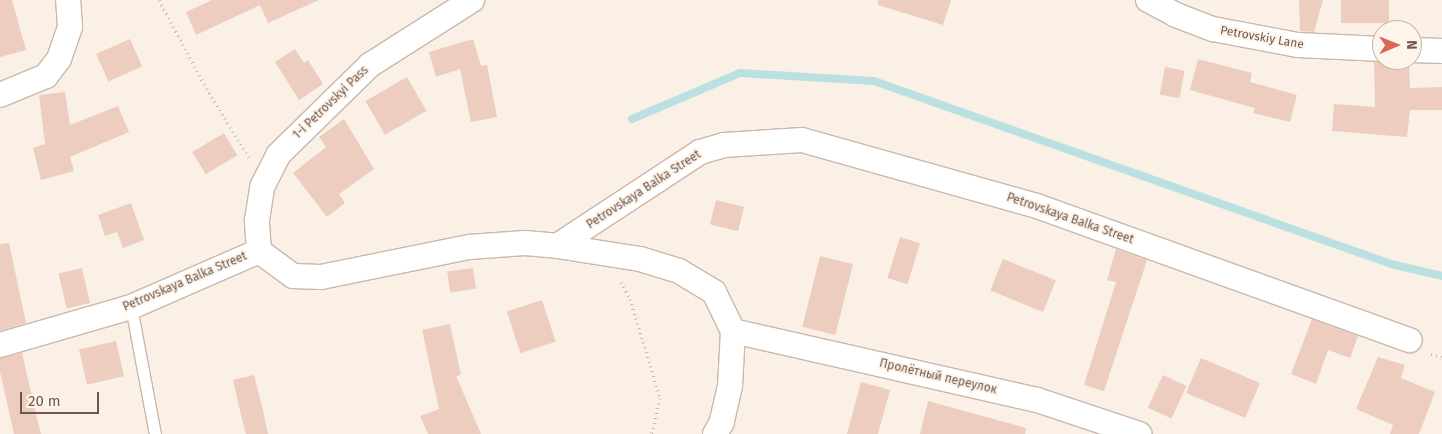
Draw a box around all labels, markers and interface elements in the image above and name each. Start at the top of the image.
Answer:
north arrow [1372,20,1422,70]
street label: Petrovskiy Lane [1219,24,1305,52]
text: N [1403,40,1420,50]
street label: 1-i Petrovskyi Pass [290,63,372,143]
street label: Petrovskaya Balka Street [584,148,704,232]
street label: Petrovskaya Balka Street [1005,190,1135,248]
street label: Petrovskaya Balka Street [121,249,249,315]
street label: Пролётный переулок [878,356,998,398]
scale bar [22,382,101,414]
text: 20 m [28,392,61,410]

